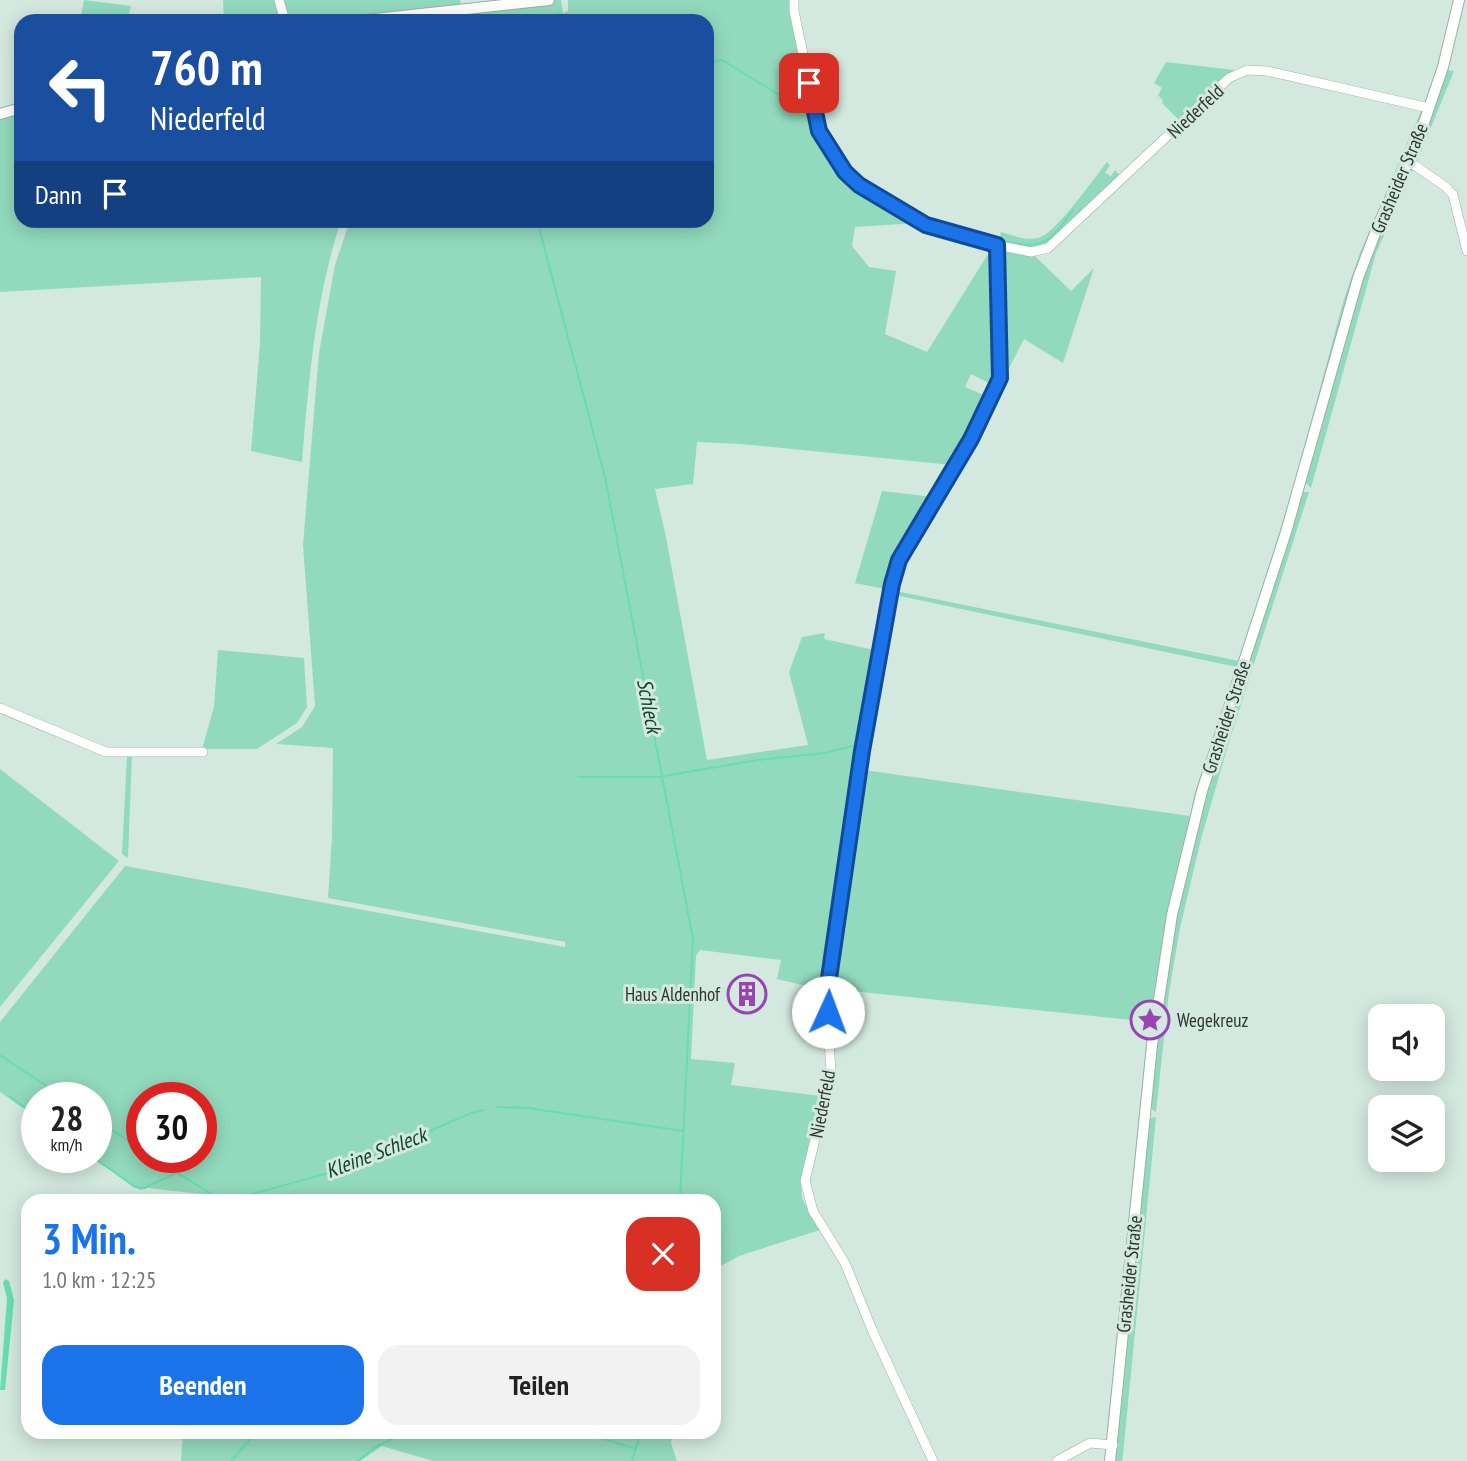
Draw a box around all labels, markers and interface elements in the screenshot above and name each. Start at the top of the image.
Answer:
text: 760 m [150,35,263,99]
icon: left [35,42,126,133]
pin [779,53,839,113]
icon: arrive [790,64,828,102]
street label: Niederfeld [1162,79,1228,143]
text: Niederfeld [150,97,266,139]
street label: Grasheider Straße [1365,119,1433,237]
icon: arrive [96,175,134,213]
text: Dann [35,178,82,211]
street label: Grasheider Straße [1196,657,1256,777]
water label: Schleck [631,676,669,738]
building icon: Haus Aldenhof [726,973,768,1015]
position arrow [791,975,865,1049]
place label: Haus Aldenhof [625,982,721,1006]
place icon: Wegekreuz [1129,999,1171,1041]
map controls [1368,1004,1445,1172]
button: sound [1368,1004,1445,1081]
place label: Wegekreuz [1177,1008,1249,1032]
street label: Niederfeld [804,1068,840,1140]
speed limit sign: 30 [126,1082,217,1173]
text: 28 [50,1095,83,1141]
button: layers [1368,1095,1445,1172]
water label: Kleine Schleck [322,1120,433,1184]
text: km/h [51,1133,82,1156]
text: 3 Min. [42,1211,136,1266]
street label: Grasheider Straße [1111,1214,1147,1334]
button: close [626,1217,700,1291]
text: 1.0 km · 12:25 [42,1265,156,1294]
button: Beenden [42,1345,364,1425]
button: Teilen [378,1345,700,1425]

